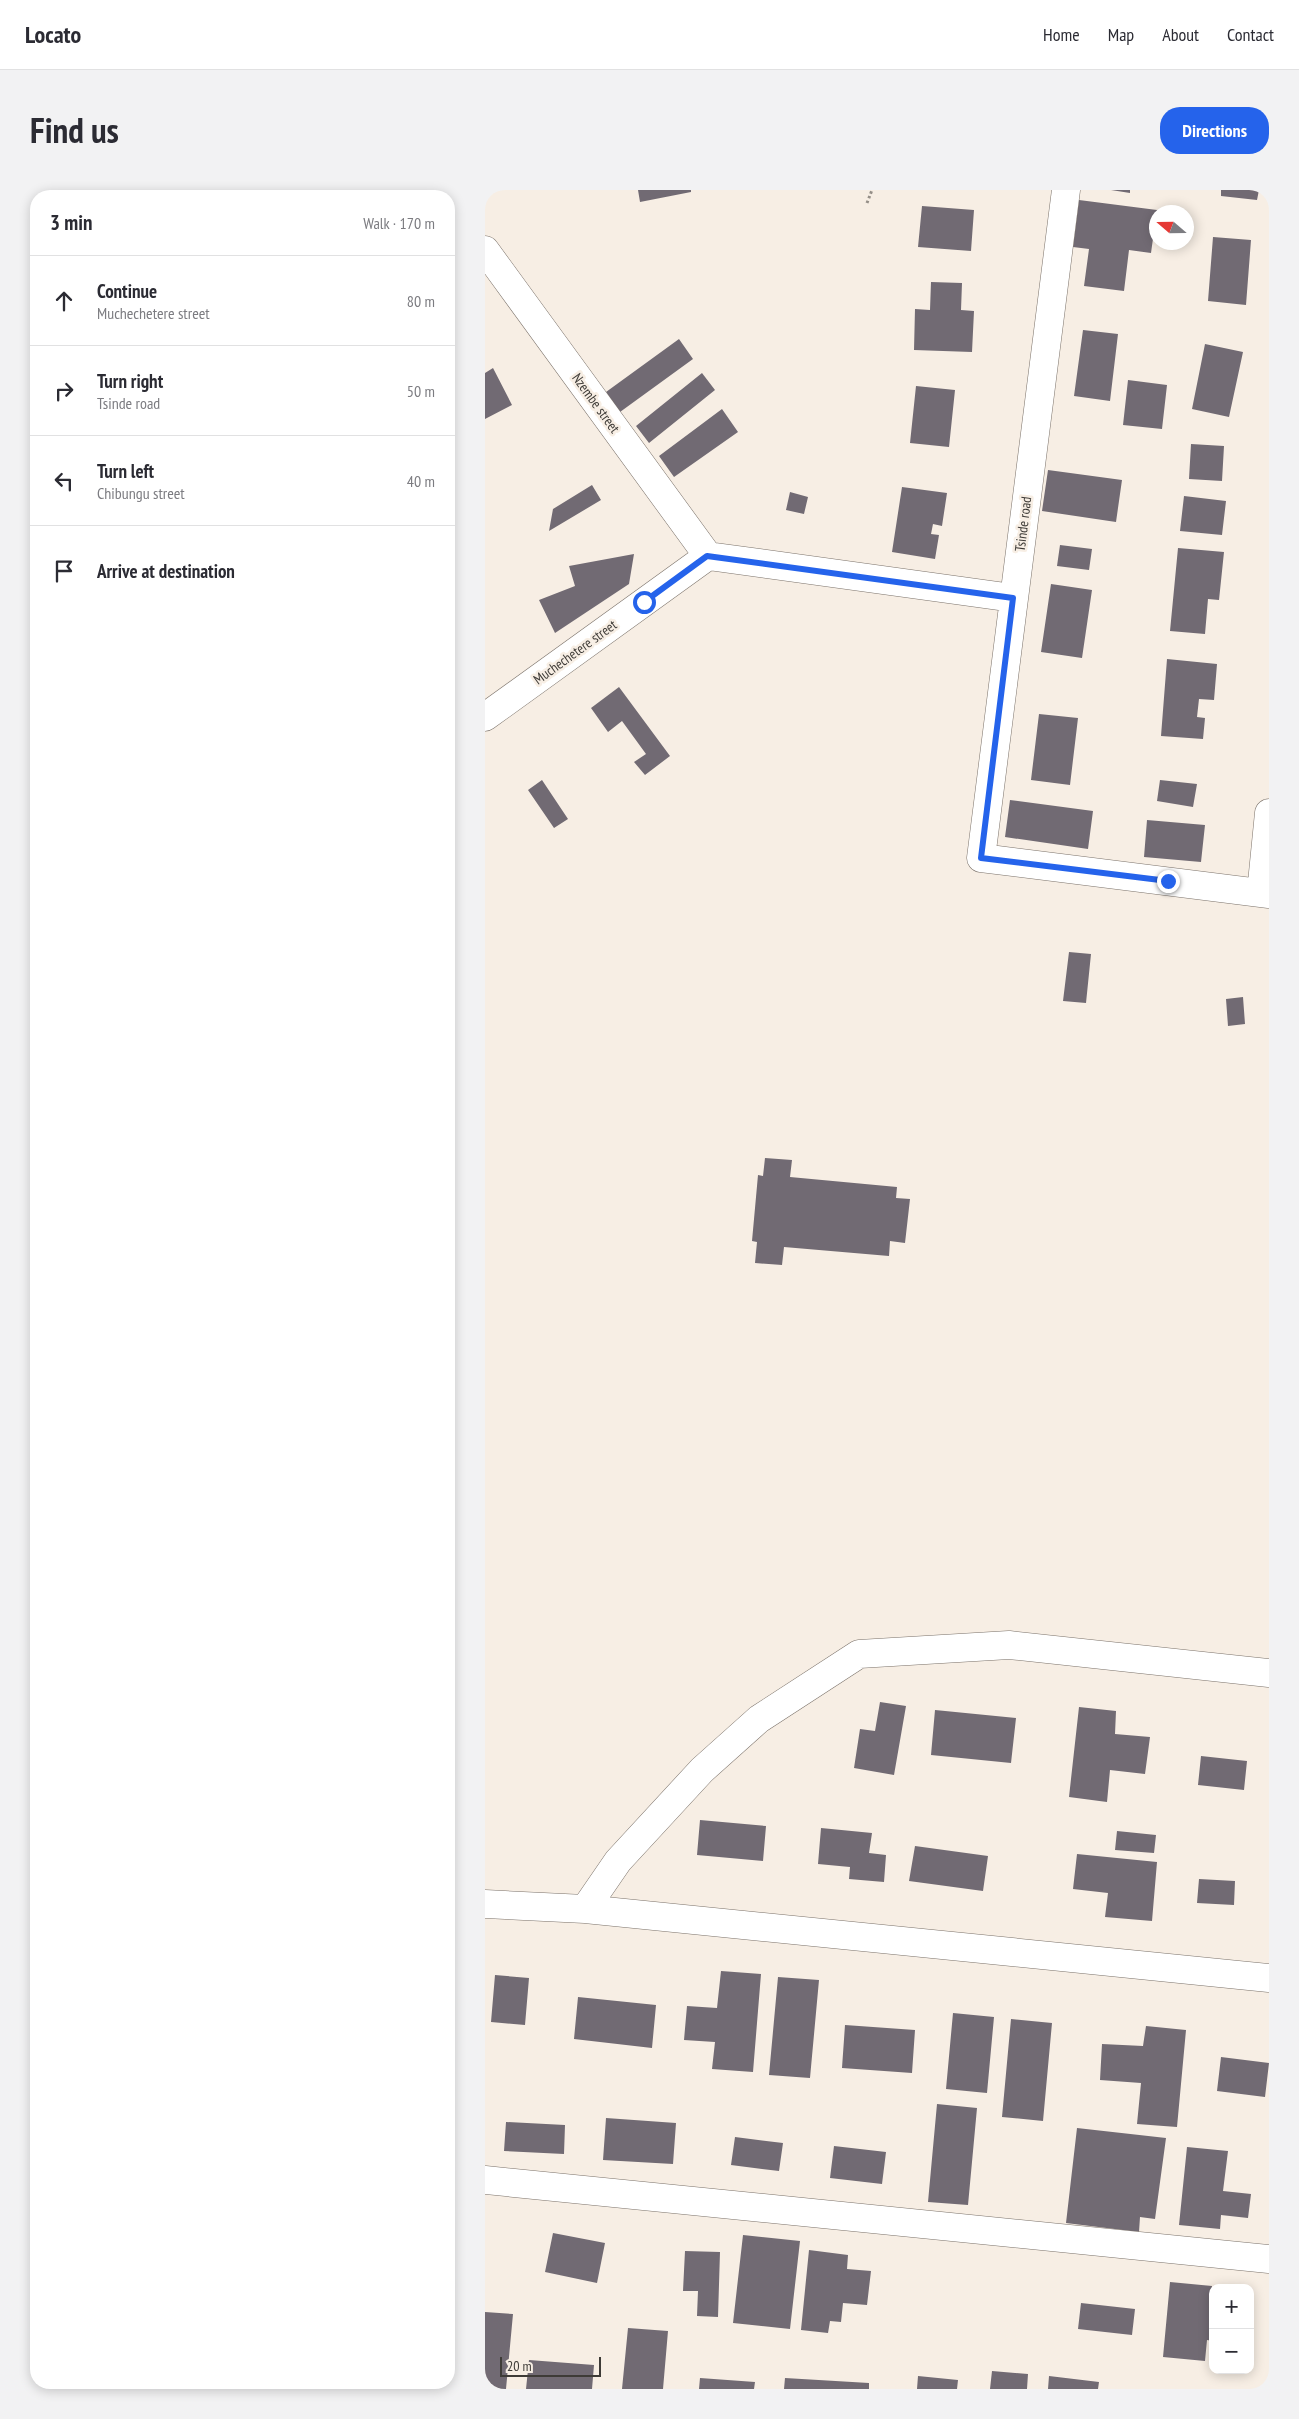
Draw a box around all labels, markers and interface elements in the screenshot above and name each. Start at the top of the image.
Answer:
text: Locato [25,19,81,50]
text: Home [1043,23,1080,46]
text: Map [1108,23,1134,46]
text: About [1162,23,1199,46]
text: Contact [1227,23,1274,46]
text: Find us [30,107,119,153]
button: Directions [1160,107,1269,154]
north arrow [1149,205,1194,250]
text: 3 min [50,209,92,236]
text: Walk · 170 m [363,213,435,233]
text: Continue [97,279,157,303]
icon: ahead [50,287,78,315]
text: 80 m [407,291,435,311]
text: Muchechetere street [97,303,210,323]
text: Turn right [97,369,163,393]
street label: Nzembe street [568,369,624,437]
icon: right [50,377,78,405]
text: 50 m [407,381,435,401]
text: Tsinde road [97,393,160,413]
text: Turn left [97,459,154,483]
icon: left [50,467,78,495]
text: 40 m [407,471,435,491]
text: Chibungu street [97,483,185,503]
street label: Tsinde road [1011,495,1035,553]
icon: arrive [50,557,78,585]
text: Arrive at destination [97,559,235,583]
route start [633,591,656,614]
street label: Muchechetere street [530,616,620,688]
route end [1157,870,1180,893]
map controls [1209,2284,1254,2374]
button: + [1209,2284,1254,2329]
button: − [1209,2329,1254,2374]
scale bar [500,2354,601,2377]
text: 20 m [507,2357,532,2375]

